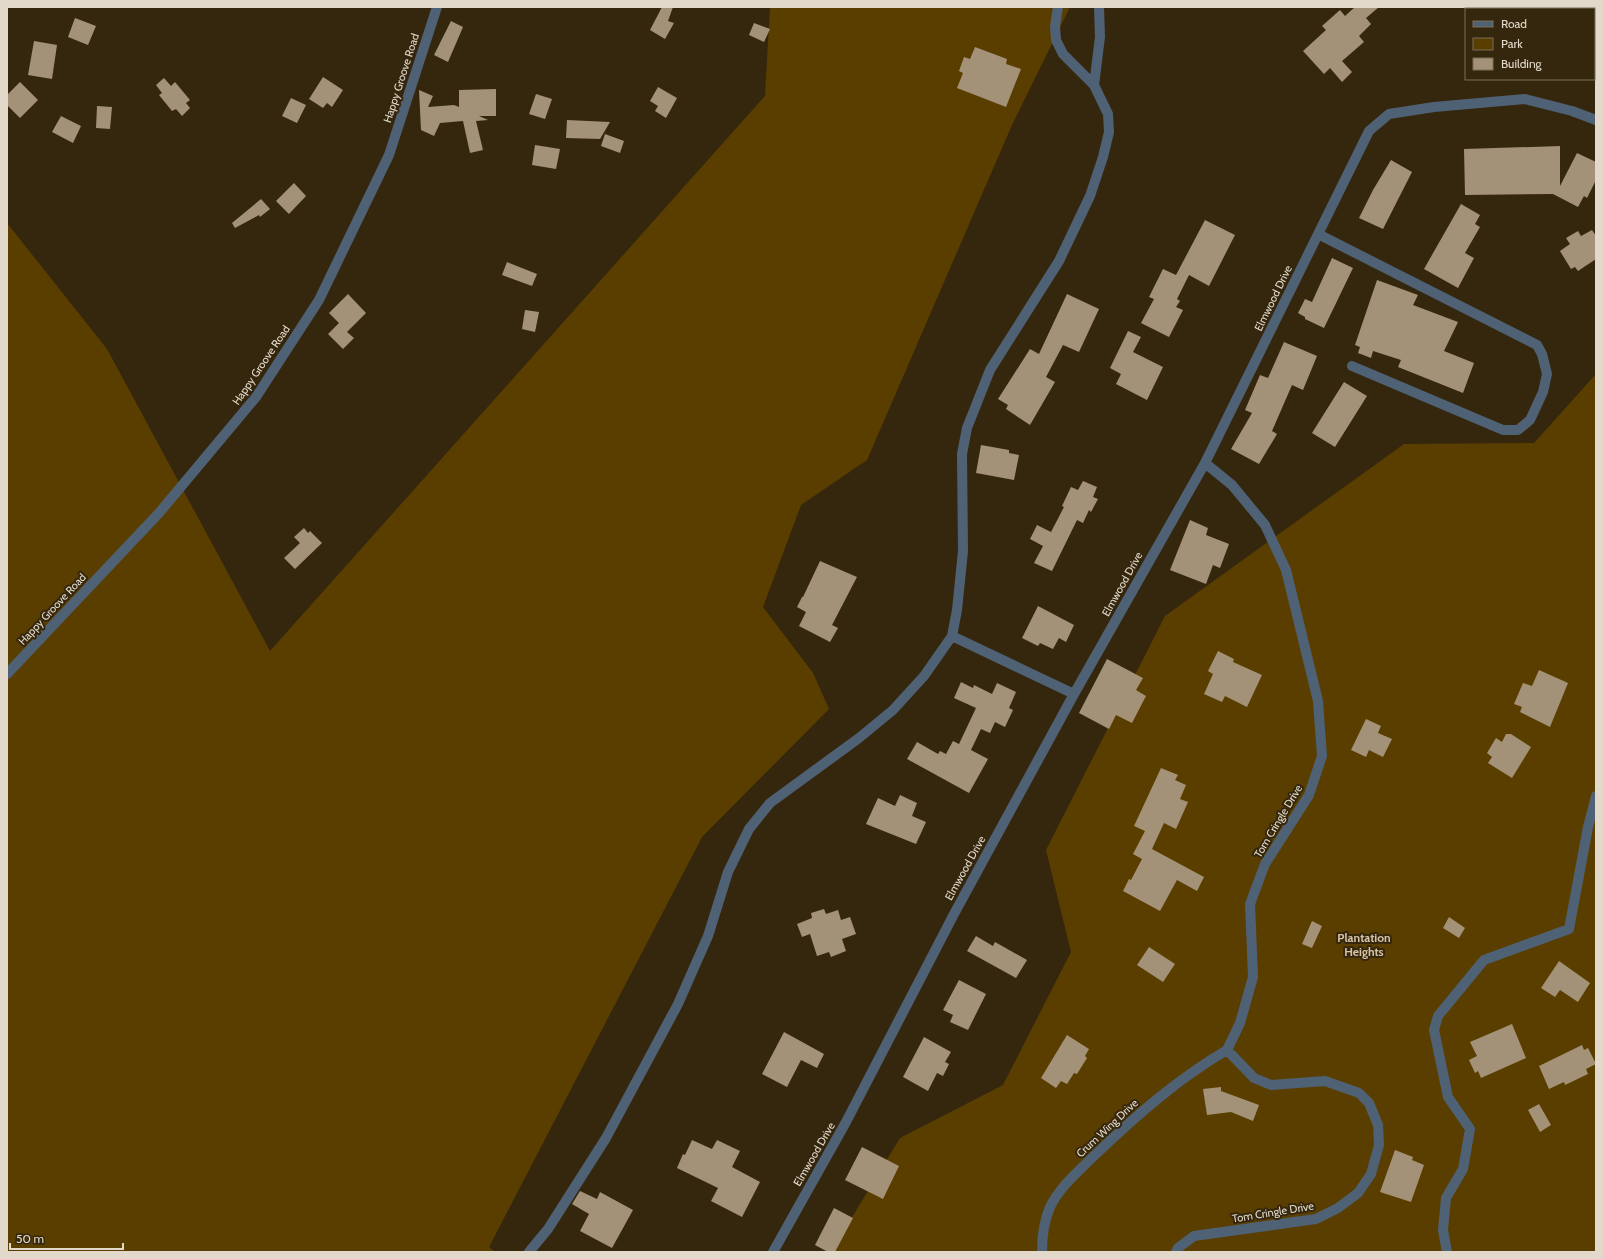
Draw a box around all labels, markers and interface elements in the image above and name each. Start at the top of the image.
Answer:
legend [1465,8,1595,80]
text: Road [1501,16,1527,31]
street label: Happy Groove Road [380,32,422,124]
text: Park [1501,36,1523,51]
text: Building [1501,56,1543,71]
street label: Elmwood Drive [1251,262,1295,333]
street label: Happy Groove Road [229,323,293,407]
street label: Elmwood Drive [1099,549,1146,619]
street label: Happy Groove Road [15,570,89,648]
street label: Tom Cringle Drive [1251,782,1305,860]
street label: Elmwood Drive [942,833,989,903]
district label: Plantation Heights [1337,930,1391,959]
street label: Crum Wing Drive [1073,1096,1141,1160]
street label: Elmwood Drive [790,1119,838,1188]
street label: Tom Cringle Drive [1231,1199,1315,1225]
scale bar [10,1225,123,1251]
text: 50 m [16,1231,44,1246]

